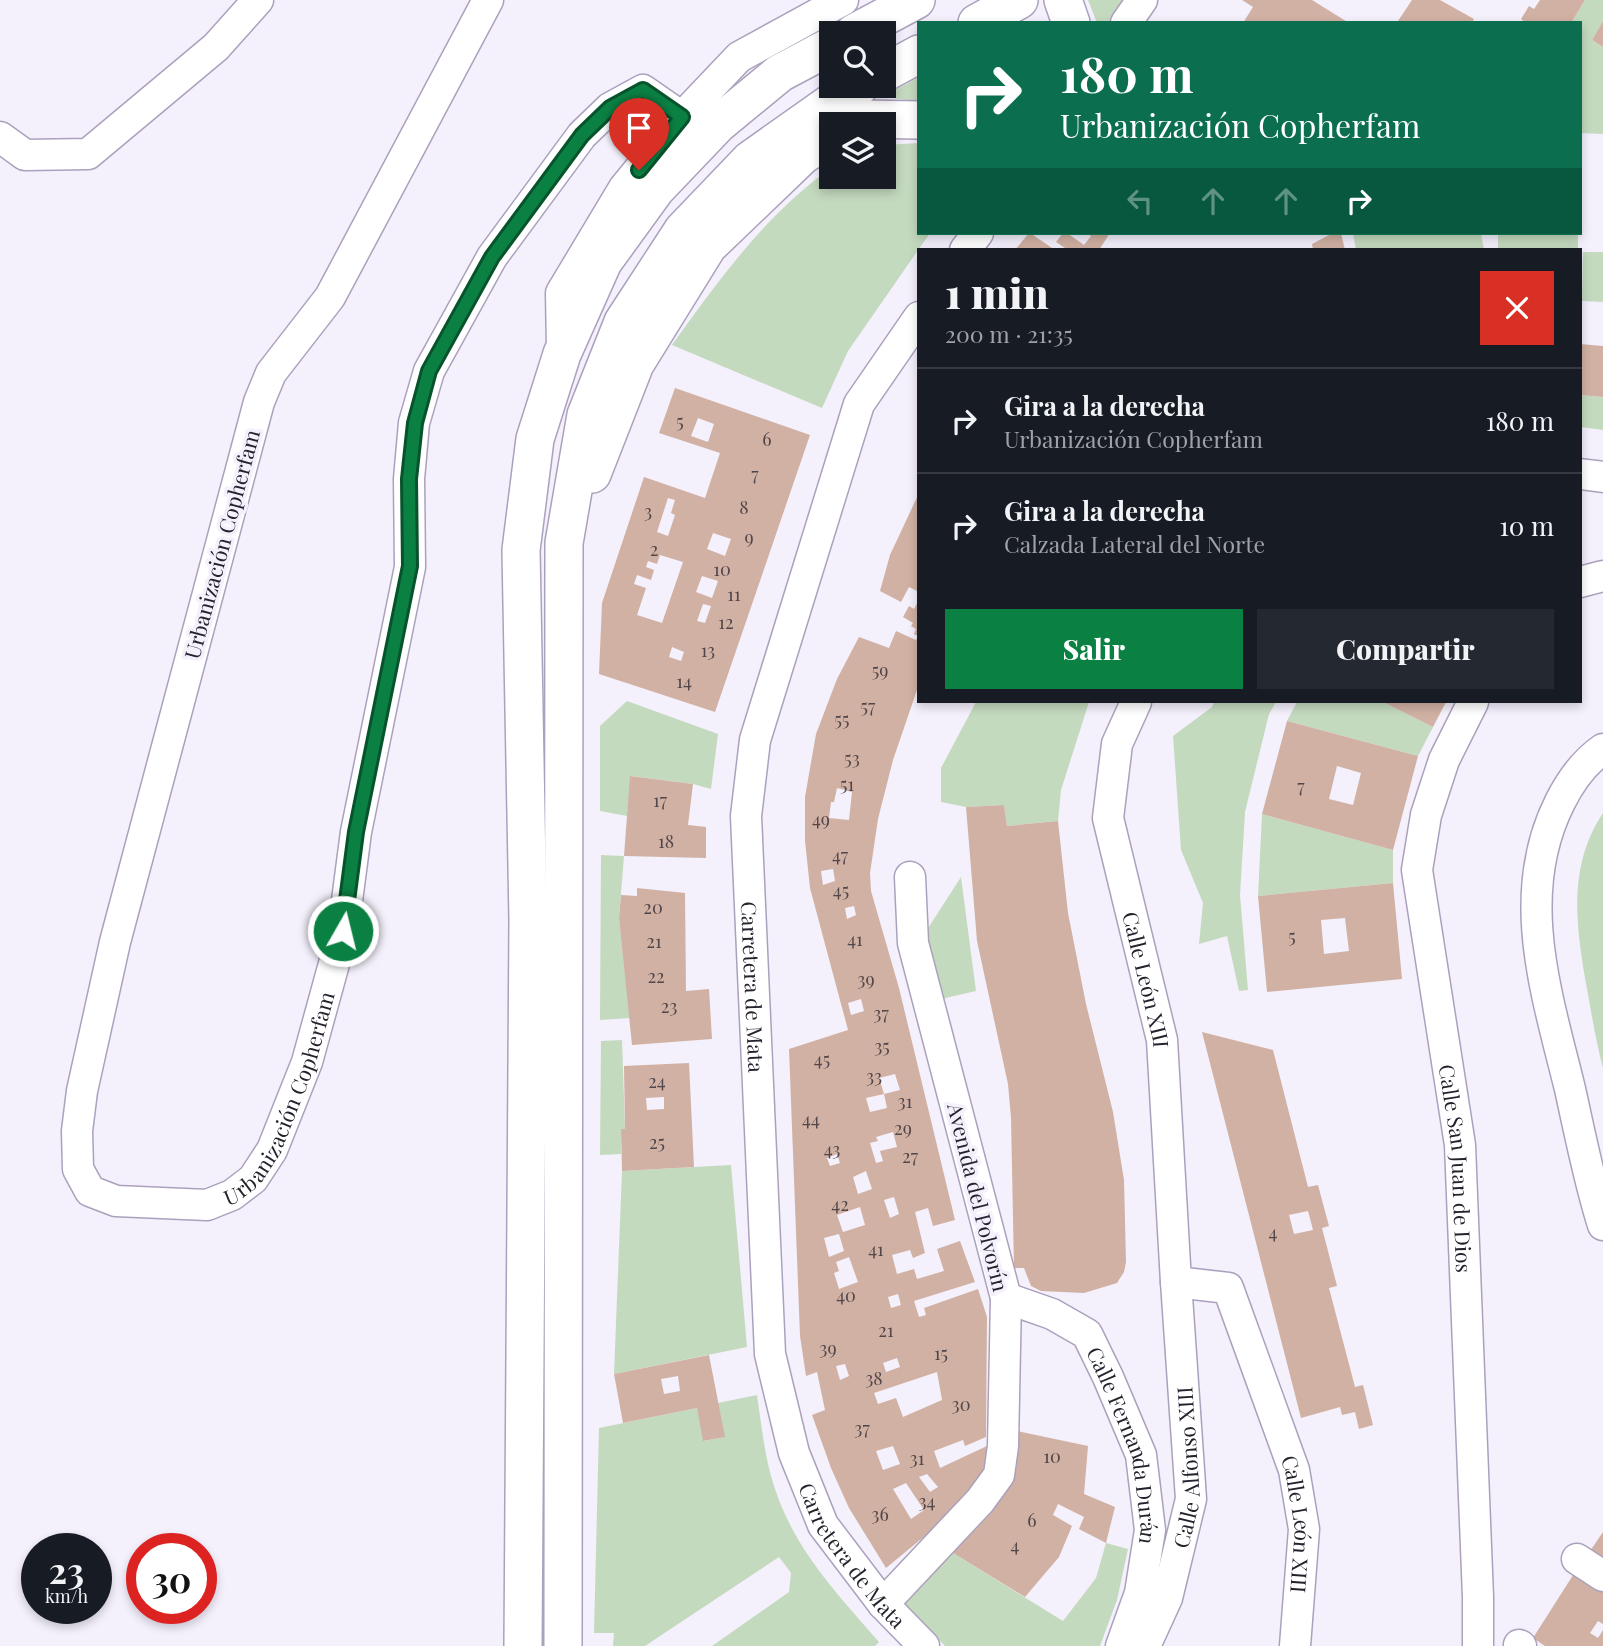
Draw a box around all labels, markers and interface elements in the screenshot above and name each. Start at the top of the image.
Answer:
map controls [819,21,896,189]
button: search [819,21,896,98]
text: 180 m [1060,40,1194,105]
icon: right [945,49,1036,140]
pin [609,98,669,170]
text: Urbanización Copherfam [1060,103,1420,146]
icon: arrive [620,109,658,147]
button: layers [819,112,896,189]
icon: left [1121,182,1159,220]
icon: ahead [1194,182,1232,220]
icon: ahead [1267,182,1305,220]
icon: right [1340,182,1378,220]
text: 1 min [945,264,1049,320]
button: close [1480,271,1554,345]
text: 200 m · 21:35 [945,318,1073,349]
text: Gira a la derecha [1004,388,1205,423]
icon: right [945,402,983,440]
text: 180 m [1486,403,1554,438]
house number: 5 [676,409,684,433]
text: Urbanización Copherfam [1004,423,1263,454]
street label: Urbanización Copherfam [177,426,265,662]
house number: 6 [762,427,772,451]
house number: 7 [751,462,759,486]
text: Gira a la derecha [1004,493,1205,528]
house number: 8 [739,495,749,519]
house number: 3 [644,499,652,523]
icon: right [945,507,983,545]
text: 10 m [1499,508,1554,543]
house number: 9 [744,525,754,549]
text: Calzada Lateral del Norte [1004,528,1265,559]
house number: 2 [650,537,658,561]
house number: 10 [713,557,731,581]
house number: 11 [727,582,741,606]
button: Salir [945,609,1243,689]
button: Compartir [1257,609,1554,689]
house number: 12 [718,610,734,634]
house number: 13 [701,638,715,662]
house number: 59 [872,658,888,682]
house number: 14 [676,669,692,693]
house number: 57 [861,694,876,718]
house number: 55 [835,707,849,731]
house number: 53 [844,746,860,770]
house number: 51 [840,772,854,796]
house number: 7 [1297,774,1305,798]
house number: 17 [653,788,668,812]
house number: 49 [812,807,830,831]
house number: 18 [658,829,674,853]
house number: 47 [832,843,849,867]
house number: 45 [833,878,849,902]
position arrow [306,894,380,968]
house number: 20 [643,895,663,919]
street label: Carretera de Mata [736,901,771,1074]
street label: Calle León XIII [1117,909,1176,1048]
house number: 5 [1288,924,1296,948]
house number: 41 [847,927,863,951]
house number: 21 [646,929,662,953]
house number: 22 [647,964,665,988]
house number: 39 [857,967,875,991]
street label: Urbanización Copherfam [219,988,340,1211]
house number: 23 [661,994,677,1018]
house number: 37 [873,1001,889,1025]
house number: 35 [874,1034,890,1058]
house number: 45 [814,1047,830,1071]
street label: Calle San Juan de Dios [1434,1062,1479,1273]
house number: 33 [866,1064,882,1088]
house number: 24 [648,1069,666,1093]
house number: 31 [898,1089,913,1113]
street label: Avenida del Polvorín [942,1099,1016,1295]
house number: 44 [802,1107,820,1131]
house number: 29 [894,1116,912,1140]
house number: 25 [649,1130,665,1154]
house number: 43 [824,1137,840,1161]
house number: 27 [902,1144,919,1168]
house number: 42 [831,1192,849,1216]
house number: 4 [1269,1220,1278,1244]
house number: 41 [868,1237,884,1261]
house number: 40 [836,1283,856,1307]
house number: 21 [878,1318,894,1342]
house number: 39 [819,1336,837,1360]
house number: 15 [934,1341,948,1365]
street label: Calle Fernanda Durán [1081,1342,1164,1547]
house number: 38 [865,1366,883,1390]
street label: Calle Alfonso XIII [1166,1386,1205,1551]
house number: 30 [952,1392,970,1416]
house number: 37 [854,1416,870,1440]
house number: 10 [1043,1444,1061,1468]
house number: 31 [910,1446,925,1470]
street label: Calle León XIII [1276,1451,1318,1594]
street label: Carretera de Mata [793,1478,913,1634]
house number: 34 [918,1489,936,1513]
house number: 36 [871,1502,889,1526]
house number: 6 [1027,1508,1037,1532]
speed limit sign: 30 [126,1533,217,1624]
house number: 4 [1011,1533,1020,1557]
text: 23 [49,1546,84,1593]
text: km/h [45,1584,88,1608]

